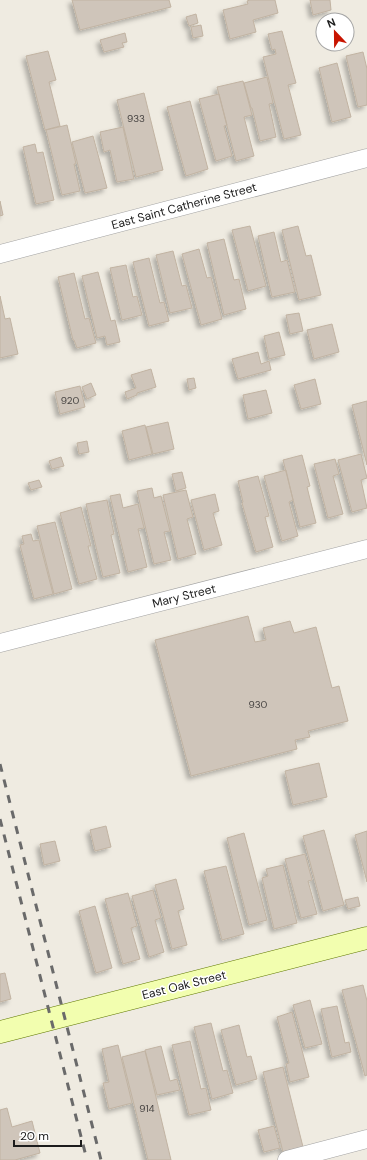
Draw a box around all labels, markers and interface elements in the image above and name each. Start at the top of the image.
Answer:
north arrow [315,12,355,52]
text: N [325,15,338,31]
house number: 933 [127,112,145,125]
street label: East Saint Catherine Street [110,179,259,233]
house number: 920 [61,394,79,407]
street label: Mary Street [151,580,218,612]
house number: 930 [249,698,268,711]
street label: East Oak Street [140,967,228,1003]
house number: 914 [139,1102,155,1115]
scale bar [14,1122,81,1148]
text: 20 m [20,1128,49,1144]

